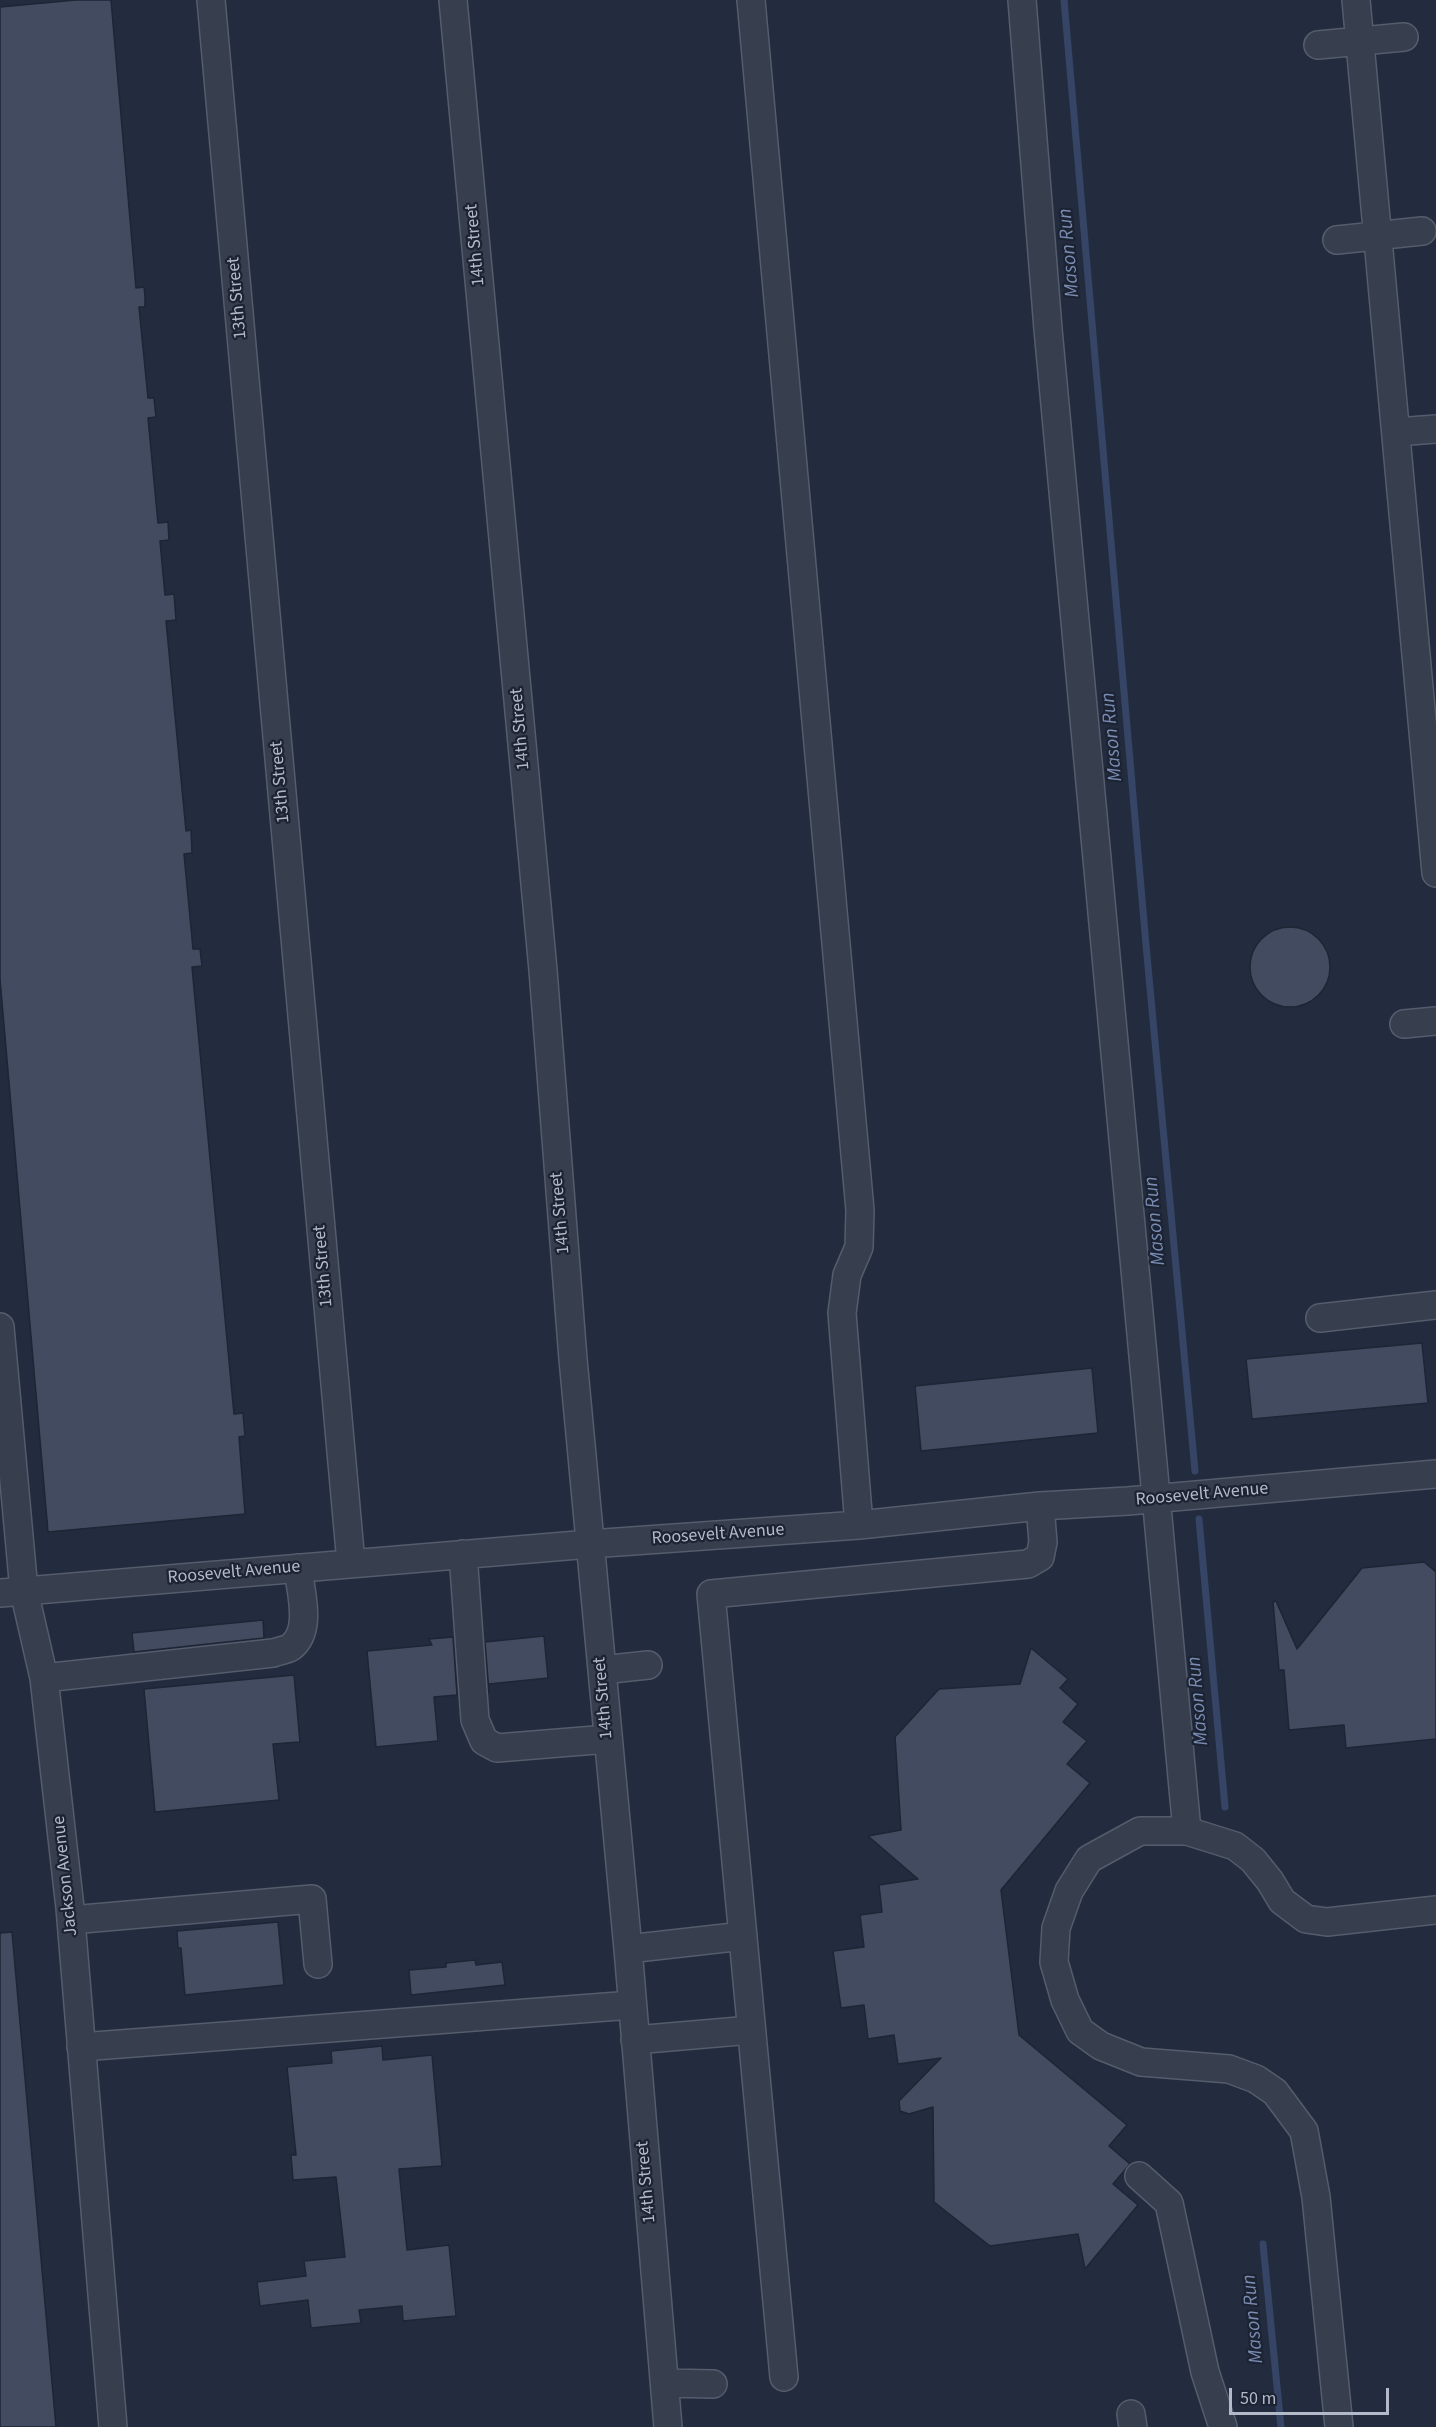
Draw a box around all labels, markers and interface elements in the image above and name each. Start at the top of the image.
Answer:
street label: 14th Street [462,203,490,287]
water label: Mason Run [1054,207,1086,299]
street label: 13th Street [224,256,252,340]
street label: 14th Street [507,687,535,771]
water label: Mason Run [1097,691,1129,783]
street label: 13th Street [267,740,295,824]
street label: 14th Street [547,1171,575,1255]
water label: Mason Run [1140,1175,1172,1267]
street label: 13th Street [310,1224,338,1308]
street label: Roosevelt Avenue [1135,1478,1269,1512]
street label: Roosevelt Avenue [651,1520,785,1550]
street label: Roosevelt Avenue [167,1556,301,1590]
water label: Mason Run [1183,1655,1215,1747]
street label: 14th Street [590,1656,618,1740]
street label: Jackson Avenue [49,1815,83,1937]
street label: 14th Street [633,2140,661,2224]
water label: Mason Run [1238,2273,1270,2365]
scale bar [1232,2376,1392,2414]
text: 50 m [1240,2386,1276,2411]

